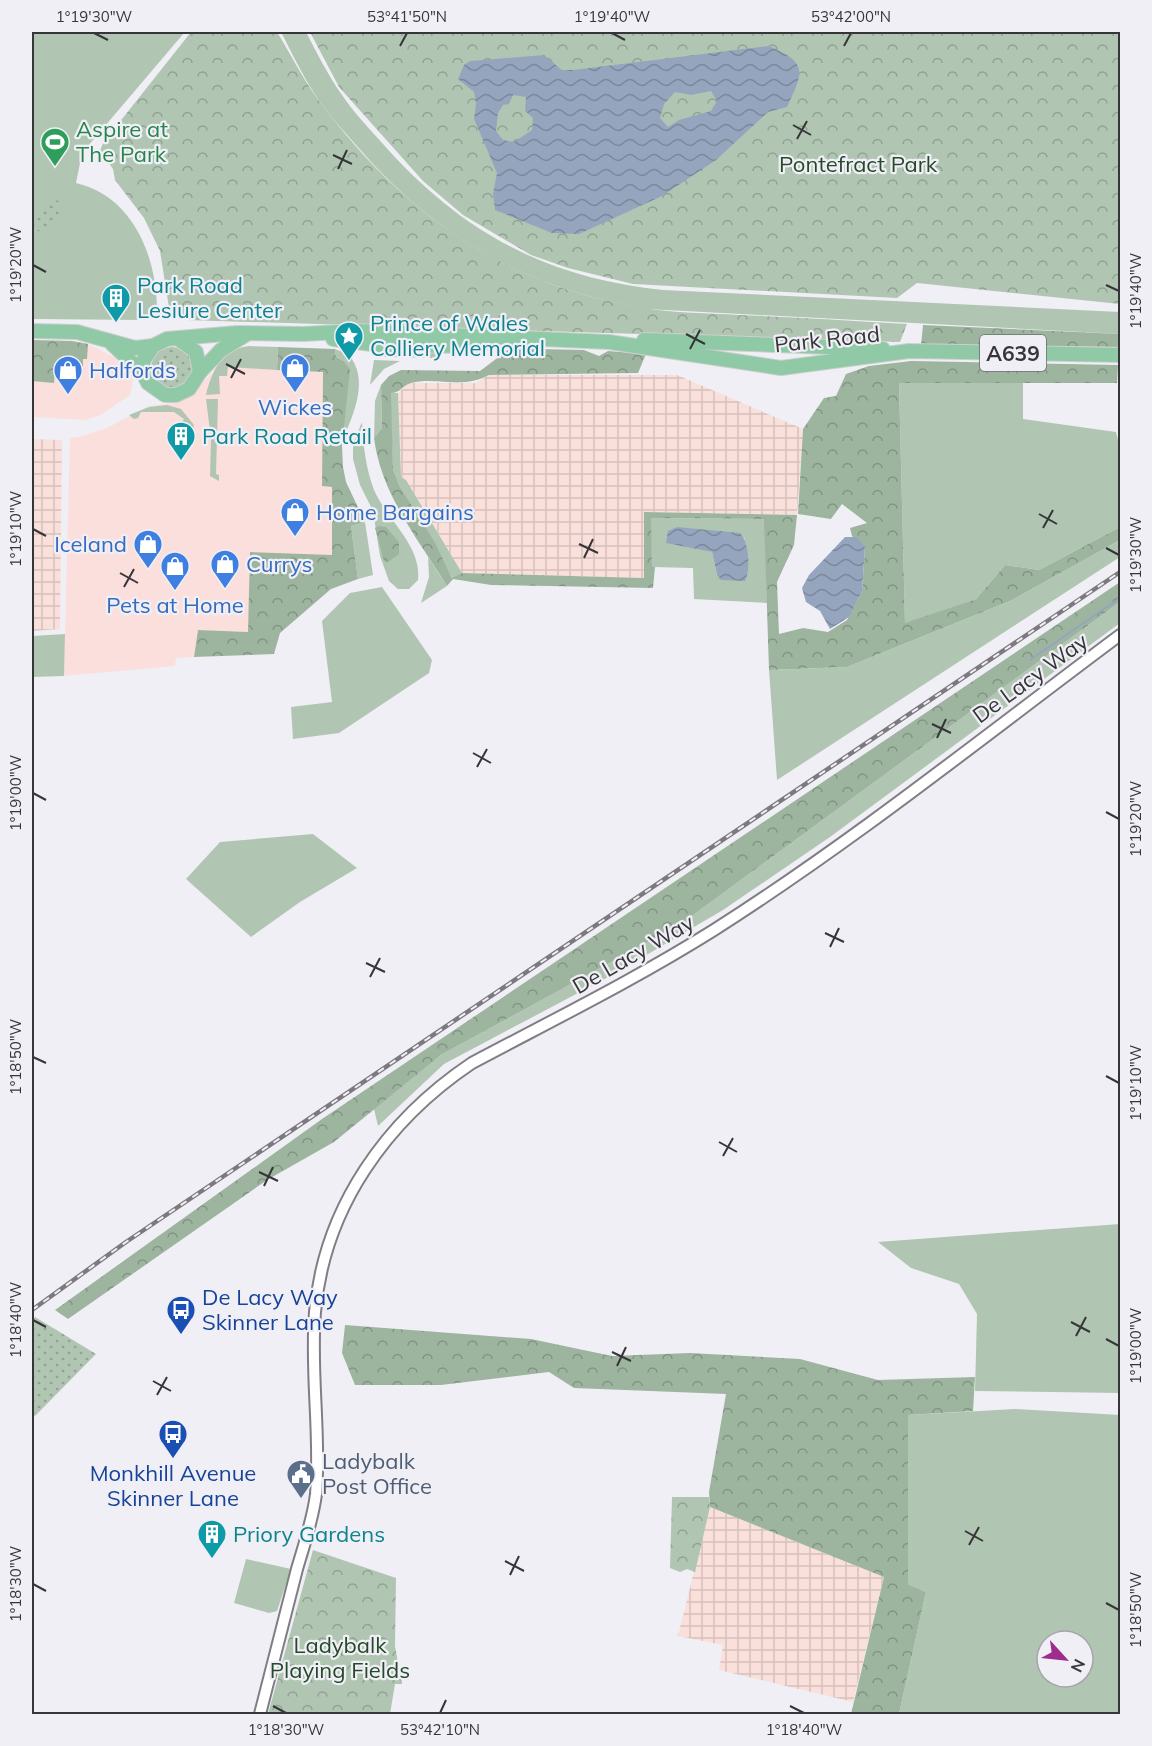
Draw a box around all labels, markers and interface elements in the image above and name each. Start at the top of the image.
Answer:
text: 1°19'30"W [56,7,133,26]
text: 53°41'50"N [367,7,447,26]
text: 1°19'40"W [574,7,651,26]
text: 53°42'00"N [811,7,891,26]
place label: Aspire at The Park [76,115,168,168]
sports icon: Aspire at The Park [39,126,71,168]
park label: Pontefract Park [779,150,938,178]
text: 1°19'20"W [6,226,25,303]
text: 1°19'40"W [1126,252,1145,329]
place label: Park Road Lesiure Center [137,271,282,324]
building icon: Park Road Lesiure Center [100,282,132,324]
place label: Prince of Wales Colliery Memorial [370,309,545,362]
place icon: Prince of Wales Colliery Memorial [333,320,365,362]
street label: Park Road [773,320,881,358]
road number: A639 [980,335,1046,371]
shop icon: Wickes [279,352,311,394]
shop icon: Halfords [52,354,84,396]
place label: Halfords [89,356,176,384]
place label: Wickes [258,393,332,421]
building icon: Park Road Retail [165,420,197,462]
place label: Park Road Retail [202,422,372,450]
text: 1°19'10"W [6,490,25,567]
shop icon: Home Bargains [279,496,311,538]
place label: Home Bargains [316,498,474,526]
text: 1°19'30"W [1126,516,1145,593]
shop icon: Iceland [132,528,164,570]
place label: Iceland [54,530,127,558]
shop icon: Currys [209,548,241,590]
shop icon: Pets at Home [159,550,191,592]
place label: Currys [246,550,313,578]
place label: Pets at Home [106,591,244,619]
street label: De Lacy Way [967,627,1093,729]
text: 1°19'00"W [6,754,25,831]
text: 1°19'20"W [1126,780,1145,857]
street label: De Lacy Way [567,908,699,1000]
text: 1°18'50"W [6,1018,25,1095]
text: 1°19'10"W [1126,1044,1145,1121]
text: 1°18'40"W [6,1281,25,1358]
place label: De Lacy Way Skinner Lane [202,1283,338,1336]
bus stop icon: De Lacy Way Skinner Lane [165,1294,197,1336]
text: 1°19'00"W [1126,1307,1145,1384]
bus stop icon: Monkhill Avenue Skinner Lane [157,1418,189,1460]
place label: Ladybalk Post Office [322,1447,432,1500]
public building icon: Ladybalk Post Office [285,1458,317,1500]
place label: Monkhill Avenue Skinner Lane [90,1459,256,1512]
building icon: Priory Gardens [196,1518,228,1560]
place label: Priory Gardens [233,1520,385,1548]
text: 1°18'30"W [6,1545,25,1622]
text: 1°18'50"W [1126,1571,1145,1648]
north arrow [1035,1629,1095,1689]
park label: Ladybalk Playing Fields [270,1631,410,1684]
text: N [1067,1656,1090,1676]
text: 1°18'30"W [248,1720,325,1739]
text: 53°42'10"N [400,1720,480,1739]
text: 1°18'40"W [766,1720,843,1739]

